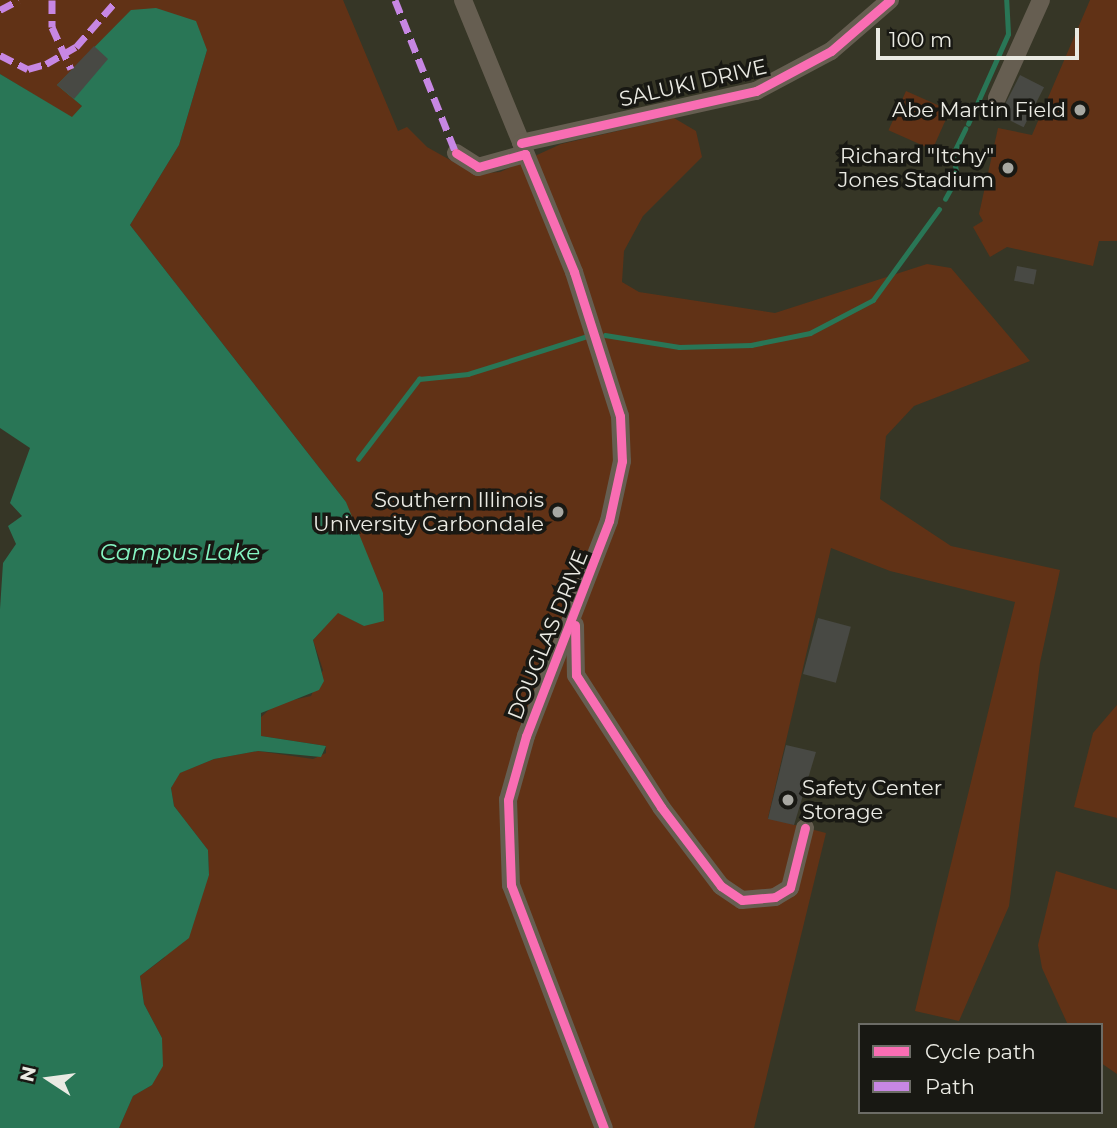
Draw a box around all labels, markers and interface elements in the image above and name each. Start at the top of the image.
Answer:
scale bar [879,14,1082,58]
text: 100 m [889,27,952,52]
street label: SALUKI DRIVE [617,54,769,112]
place label: Abe Martin Field [892,97,1066,123]
marker: Abe Martin Field [1072,102,1088,118]
place label: Richard "Itchy" Jones Stadium [838,143,994,193]
marker: Richard "Itchy" Jones Stadium [1000,160,1016,176]
place label: Southern Illinois University Carbondale [313,487,544,537]
marker: Southern Illinois University Carbondale [550,504,566,520]
water label: Campus Lake [100,538,260,566]
street label: DOUGLAS DRIVE [502,547,594,723]
place label: Safety Center Storage [802,775,942,825]
marker: Safety Center Storage [780,792,796,808]
legend [858,1023,1103,1114]
text: Cycle path [925,1039,1036,1064]
north arrow [14,1044,84,1114]
text: N [15,1064,41,1084]
text: Path [925,1074,975,1099]

